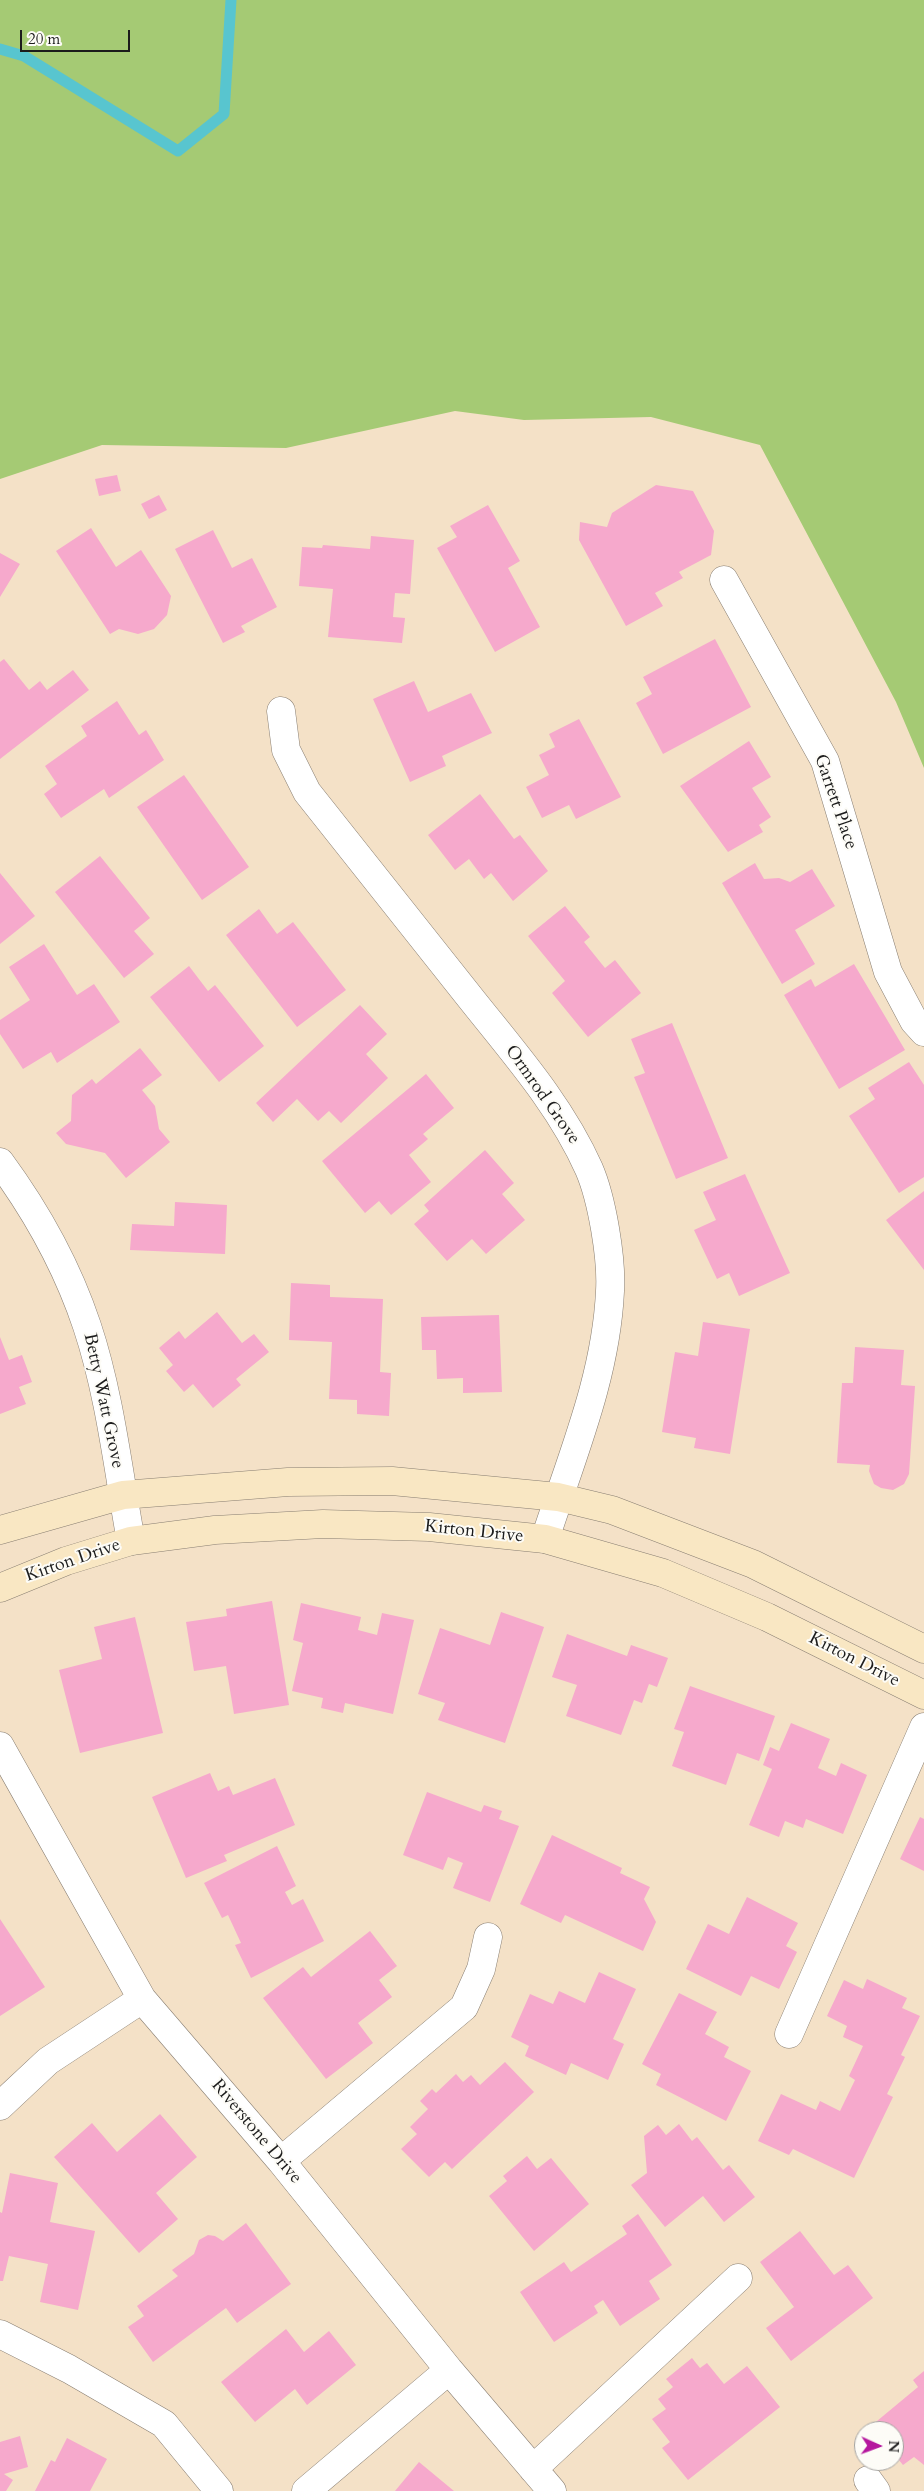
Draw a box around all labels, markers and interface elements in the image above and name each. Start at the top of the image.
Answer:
scale bar [22,20,132,52]
text: 20 m [28,29,60,49]
street label: Garrett Place [809,752,861,852]
street label: Ormrod Grove [500,1041,584,1149]
street label: Betty Watt Grove [78,1331,128,1471]
street label: Kirton Drive [424,1516,524,1548]
street label: Kirton Drive [23,1535,123,1587]
street label: Kirton Drive [805,1628,903,1692]
street label: Riverstone Drive [206,2075,306,2189]
north arrow [854,2421,904,2471]
text: N [884,2440,903,2453]

